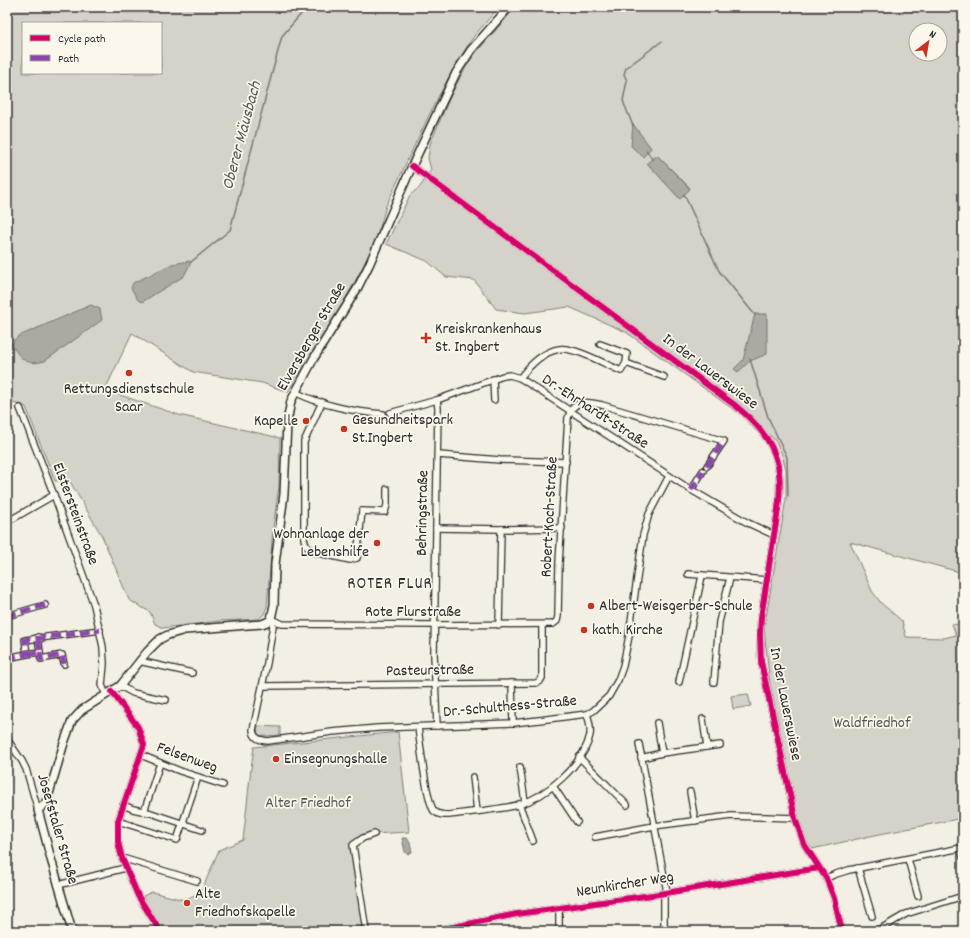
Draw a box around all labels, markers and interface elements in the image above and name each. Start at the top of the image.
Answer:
legend [22,22,162,74]
north arrow [908,22,948,62]
text: N [926,27,939,44]
text: Cycle path [58,31,106,48]
text: Path [58,51,79,68]
water label: Oberer Mäusbach [217,78,269,193]
street label: Elversberger Straße [272,278,352,396]
place label: Kreiskrankenhaus St. Ingbert [435,318,542,359]
street label: In der Lauerswiese [657,328,763,416]
marker: Kreiskrankenhaus St. Ingbert [420,332,432,344]
marker: Rettungsdienstschule Saar [124,368,134,378]
street label: Dr.-Ehrhardt-Straße [537,369,653,455]
place label: Rettungsdienstschule Saar [64,378,194,419]
place label: Gesundheitspark St.Ingbert [352,409,453,450]
place label: Kapelle [254,410,298,433]
marker: Kapelle [301,416,311,426]
marker: Gesundheitspark St.Ingbert [339,424,349,434]
street label: Robert-Koch-Straße [535,456,565,578]
street label: Elstersteinstraße [46,460,104,568]
street label: Behringstraße [411,470,435,556]
place label: Wohnanlage der Lebenshilfe [274,523,369,564]
marker: Wohnanlage der Lebenshilfe [372,538,382,548]
district label: ROTER FLUR [347,573,433,597]
place label: Albert-Weisgerber-Schule [599,595,753,618]
street label: Rote Flurstraße [365,601,461,624]
marker: Albert-Weisgerber-Schule [586,601,596,611]
place label: kath. Kirche [592,619,663,642]
marker: kath. Kirche [579,625,589,635]
street label: In der Lauerswiese [763,645,807,763]
street label: Pasteurstraße [386,659,474,683]
street label: Dr.-Schulthess-Straße [442,690,578,724]
park label: Waldfriedhof [833,712,911,735]
street label: Felsenweg [153,736,221,780]
place label: Einsegnungshalle [284,748,387,771]
marker: Einsegnungshalle [271,754,281,764]
street label: Josefstaler Straße [30,771,84,887]
park label: Alter Friedhof [265,792,351,815]
street label: Neunkircher Weg [575,866,675,904]
place label: Alte Friedhofskapelle [195,883,296,924]
marker: Alte Friedhofskapelle [182,898,192,908]

